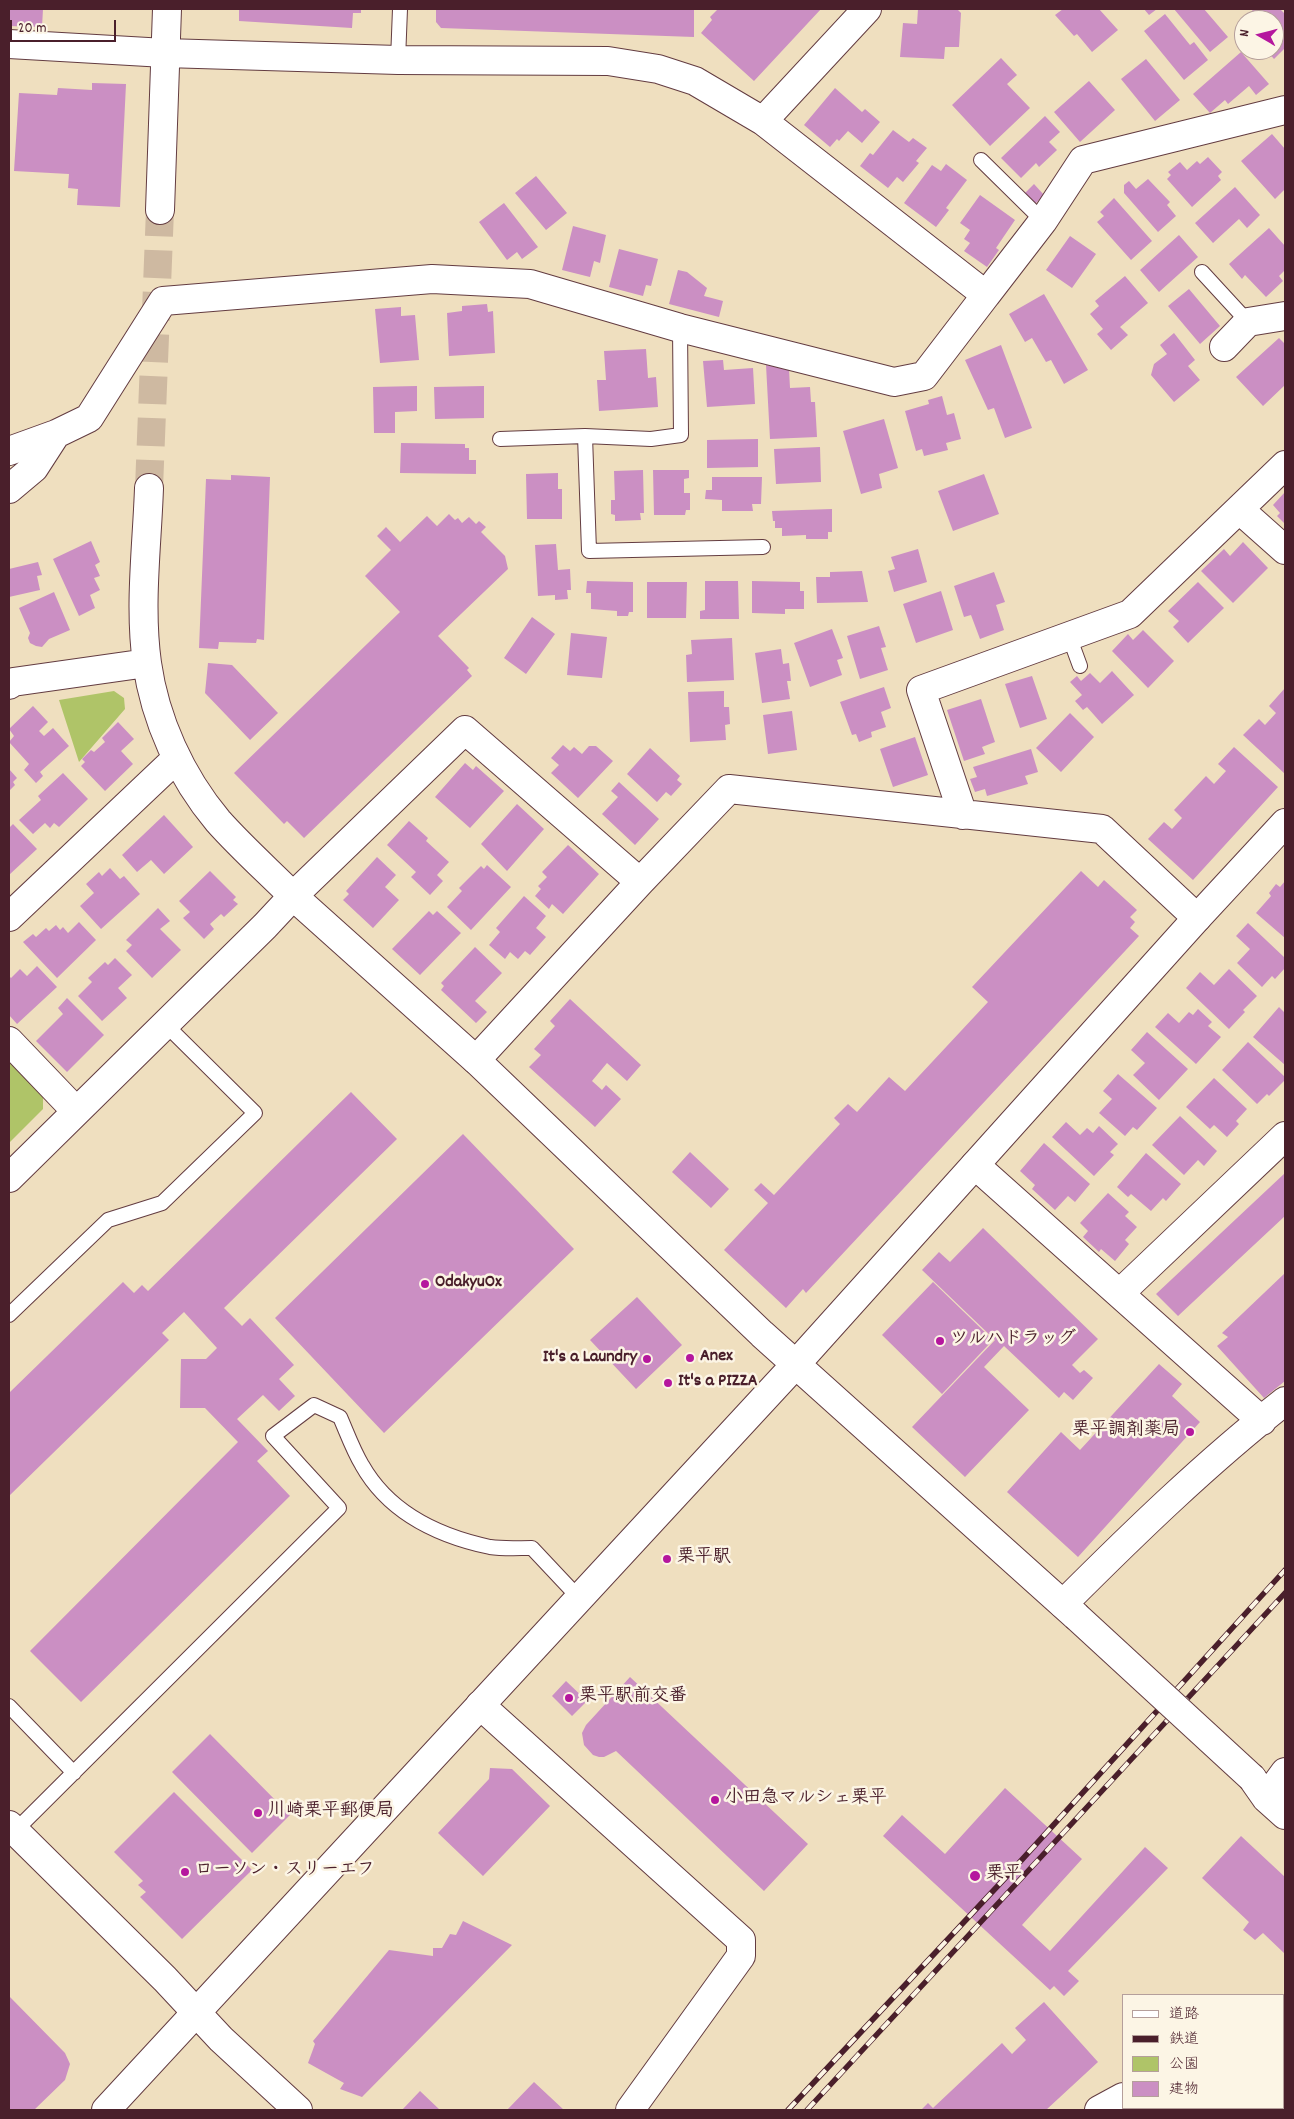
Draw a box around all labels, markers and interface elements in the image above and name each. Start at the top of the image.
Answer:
scale bar [12,10,119,42]
north arrow [1234,10,1284,60]
text: 20 m [18,18,46,40]
text: N [1235,28,1256,38]
place label: OdakyuOx [435,1273,502,1295]
marker: OdakyuOx [419,1278,431,1290]
place label: ツルハドラッグ [950,1330,1076,1352]
marker: ツルハドラッグ [934,1335,946,1347]
place label: Anex [700,1347,733,1369]
place label: It's a Laundry [543,1348,637,1370]
marker: Anex [684,1352,696,1364]
marker: It's a Laundry [641,1353,653,1365]
place label: It's a PIZZA [678,1372,757,1394]
marker: It's a PIZZA [662,1377,674,1389]
place label: 栗平調剤薬局 [1072,1421,1180,1443]
marker: 栗平調剤薬局 [1184,1426,1196,1438]
place label: 栗平駅 [677,1548,731,1570]
marker: 栗平駅 [661,1553,673,1565]
place label: 栗平駅前交番 [579,1687,687,1709]
marker: 栗平駅前交番 [563,1692,575,1704]
place label: 小田急マルシェ栗平 [725,1789,887,1811]
marker: 小田急マルシェ栗平 [709,1794,721,1806]
place label: 川崎栗平郵便局 [268,1802,394,1824]
marker: 川崎栗平郵便局 [252,1807,264,1819]
place label: ローソン・スリーエフ [195,1861,375,1883]
place label: 栗平 [986,1865,1022,1887]
marker: ローソン・スリーエフ [179,1866,191,1878]
marker: 栗平 [968,1869,982,1883]
legend [1122,1994,1284,2109]
text: 道路 [1169,2004,1199,2026]
text: 鉄道 [1169,2029,1199,2051]
text: 公園 [1169,2054,1199,2076]
text: 建物 [1169,2079,1199,2101]

